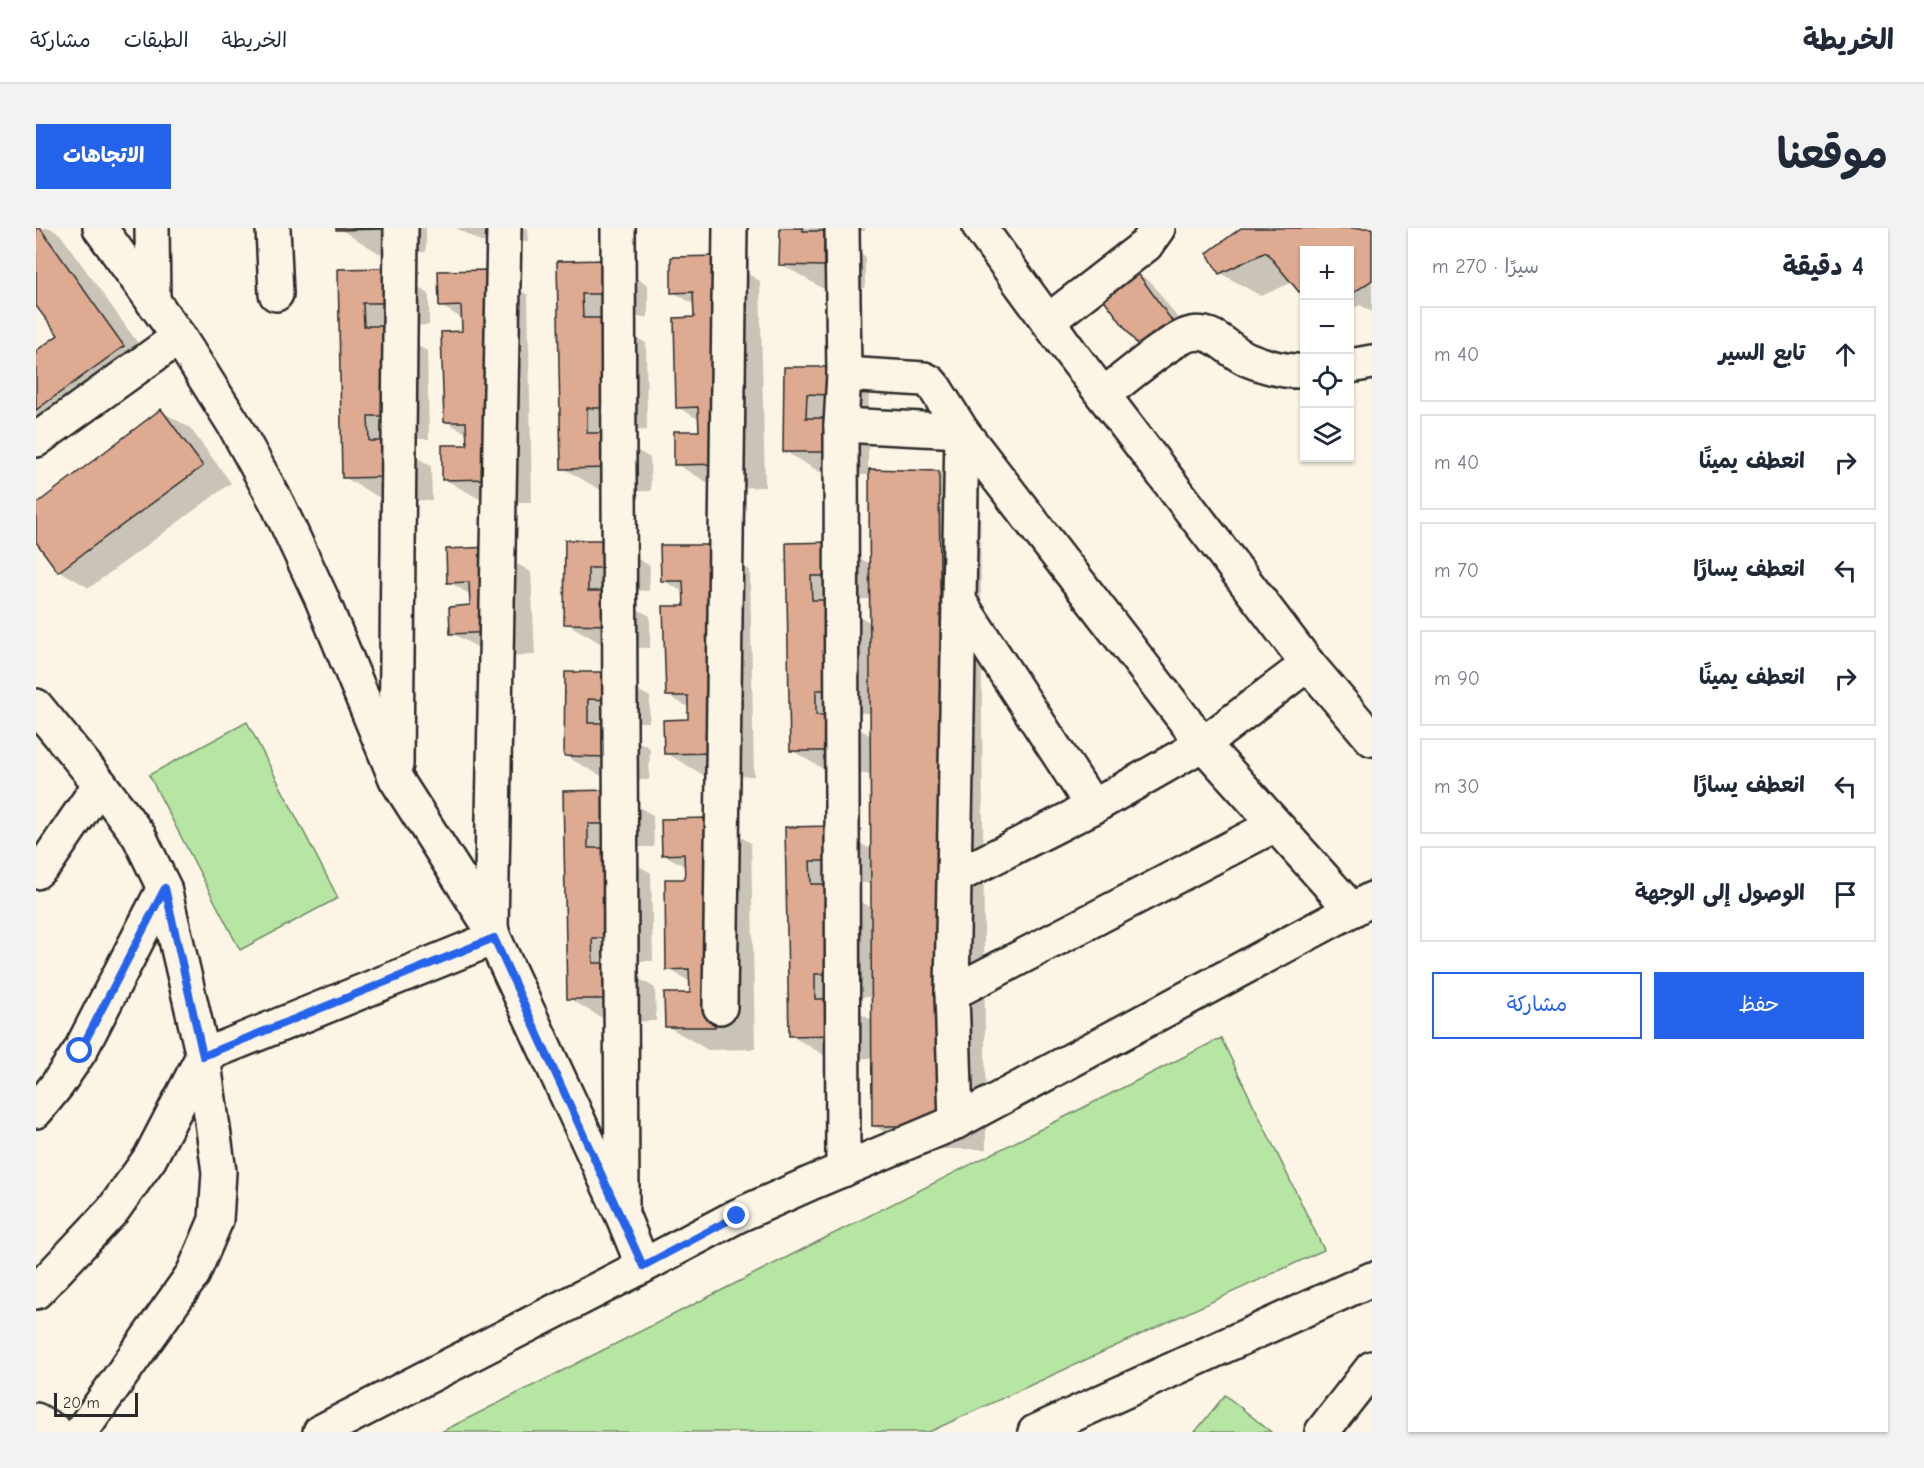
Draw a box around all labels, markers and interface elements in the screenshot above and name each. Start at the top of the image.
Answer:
text: الخريطة [1803,24,1894,56]
text: مشاركة [30,28,91,52]
text: الطبقات [124,28,189,52]
text: الخريطة [222,28,287,52]
button: الاتجاهات [36,124,171,189]
text: موقعنا [1777,130,1888,179]
map controls [1300,246,1354,462]
button: + [1300,246,1354,300]
text: 4 دقيقة [1783,252,1864,282]
text: سيرًا · 270 m [1432,255,1539,278]
button: − [1300,300,1354,354]
icon: ahead [1829,338,1862,371]
text: تابع السير [1719,340,1805,366]
text: 40 m [1434,343,1479,366]
button: locate [1300,354,1354,408]
button: layers [1300,408,1354,462]
icon: right [1829,446,1862,479]
text: انعطف يمينًا [1699,448,1805,474]
text: 40 m [1434,451,1479,474]
icon: left [1829,554,1862,587]
text: انعطف يسارًا [1693,556,1805,582]
text: 70 m [1434,559,1479,582]
icon: right [1829,662,1862,695]
text: انعطف يمينًا [1699,664,1805,690]
text: 90 m [1434,667,1480,690]
icon: left [1829,770,1862,803]
text: انعطف يسارًا [1693,772,1805,798]
text: 30 m [1434,775,1480,798]
icon: arrive [1829,878,1862,911]
text: الوصول إلى الوجهة [1635,880,1805,906]
button: مشاركة [1432,972,1642,1039]
button: حفظ [1654,972,1864,1039]
route start [66,1037,92,1063]
route end [723,1202,749,1228]
scale bar [54,1390,138,1418]
text: 20 m [63,1394,100,1412]

